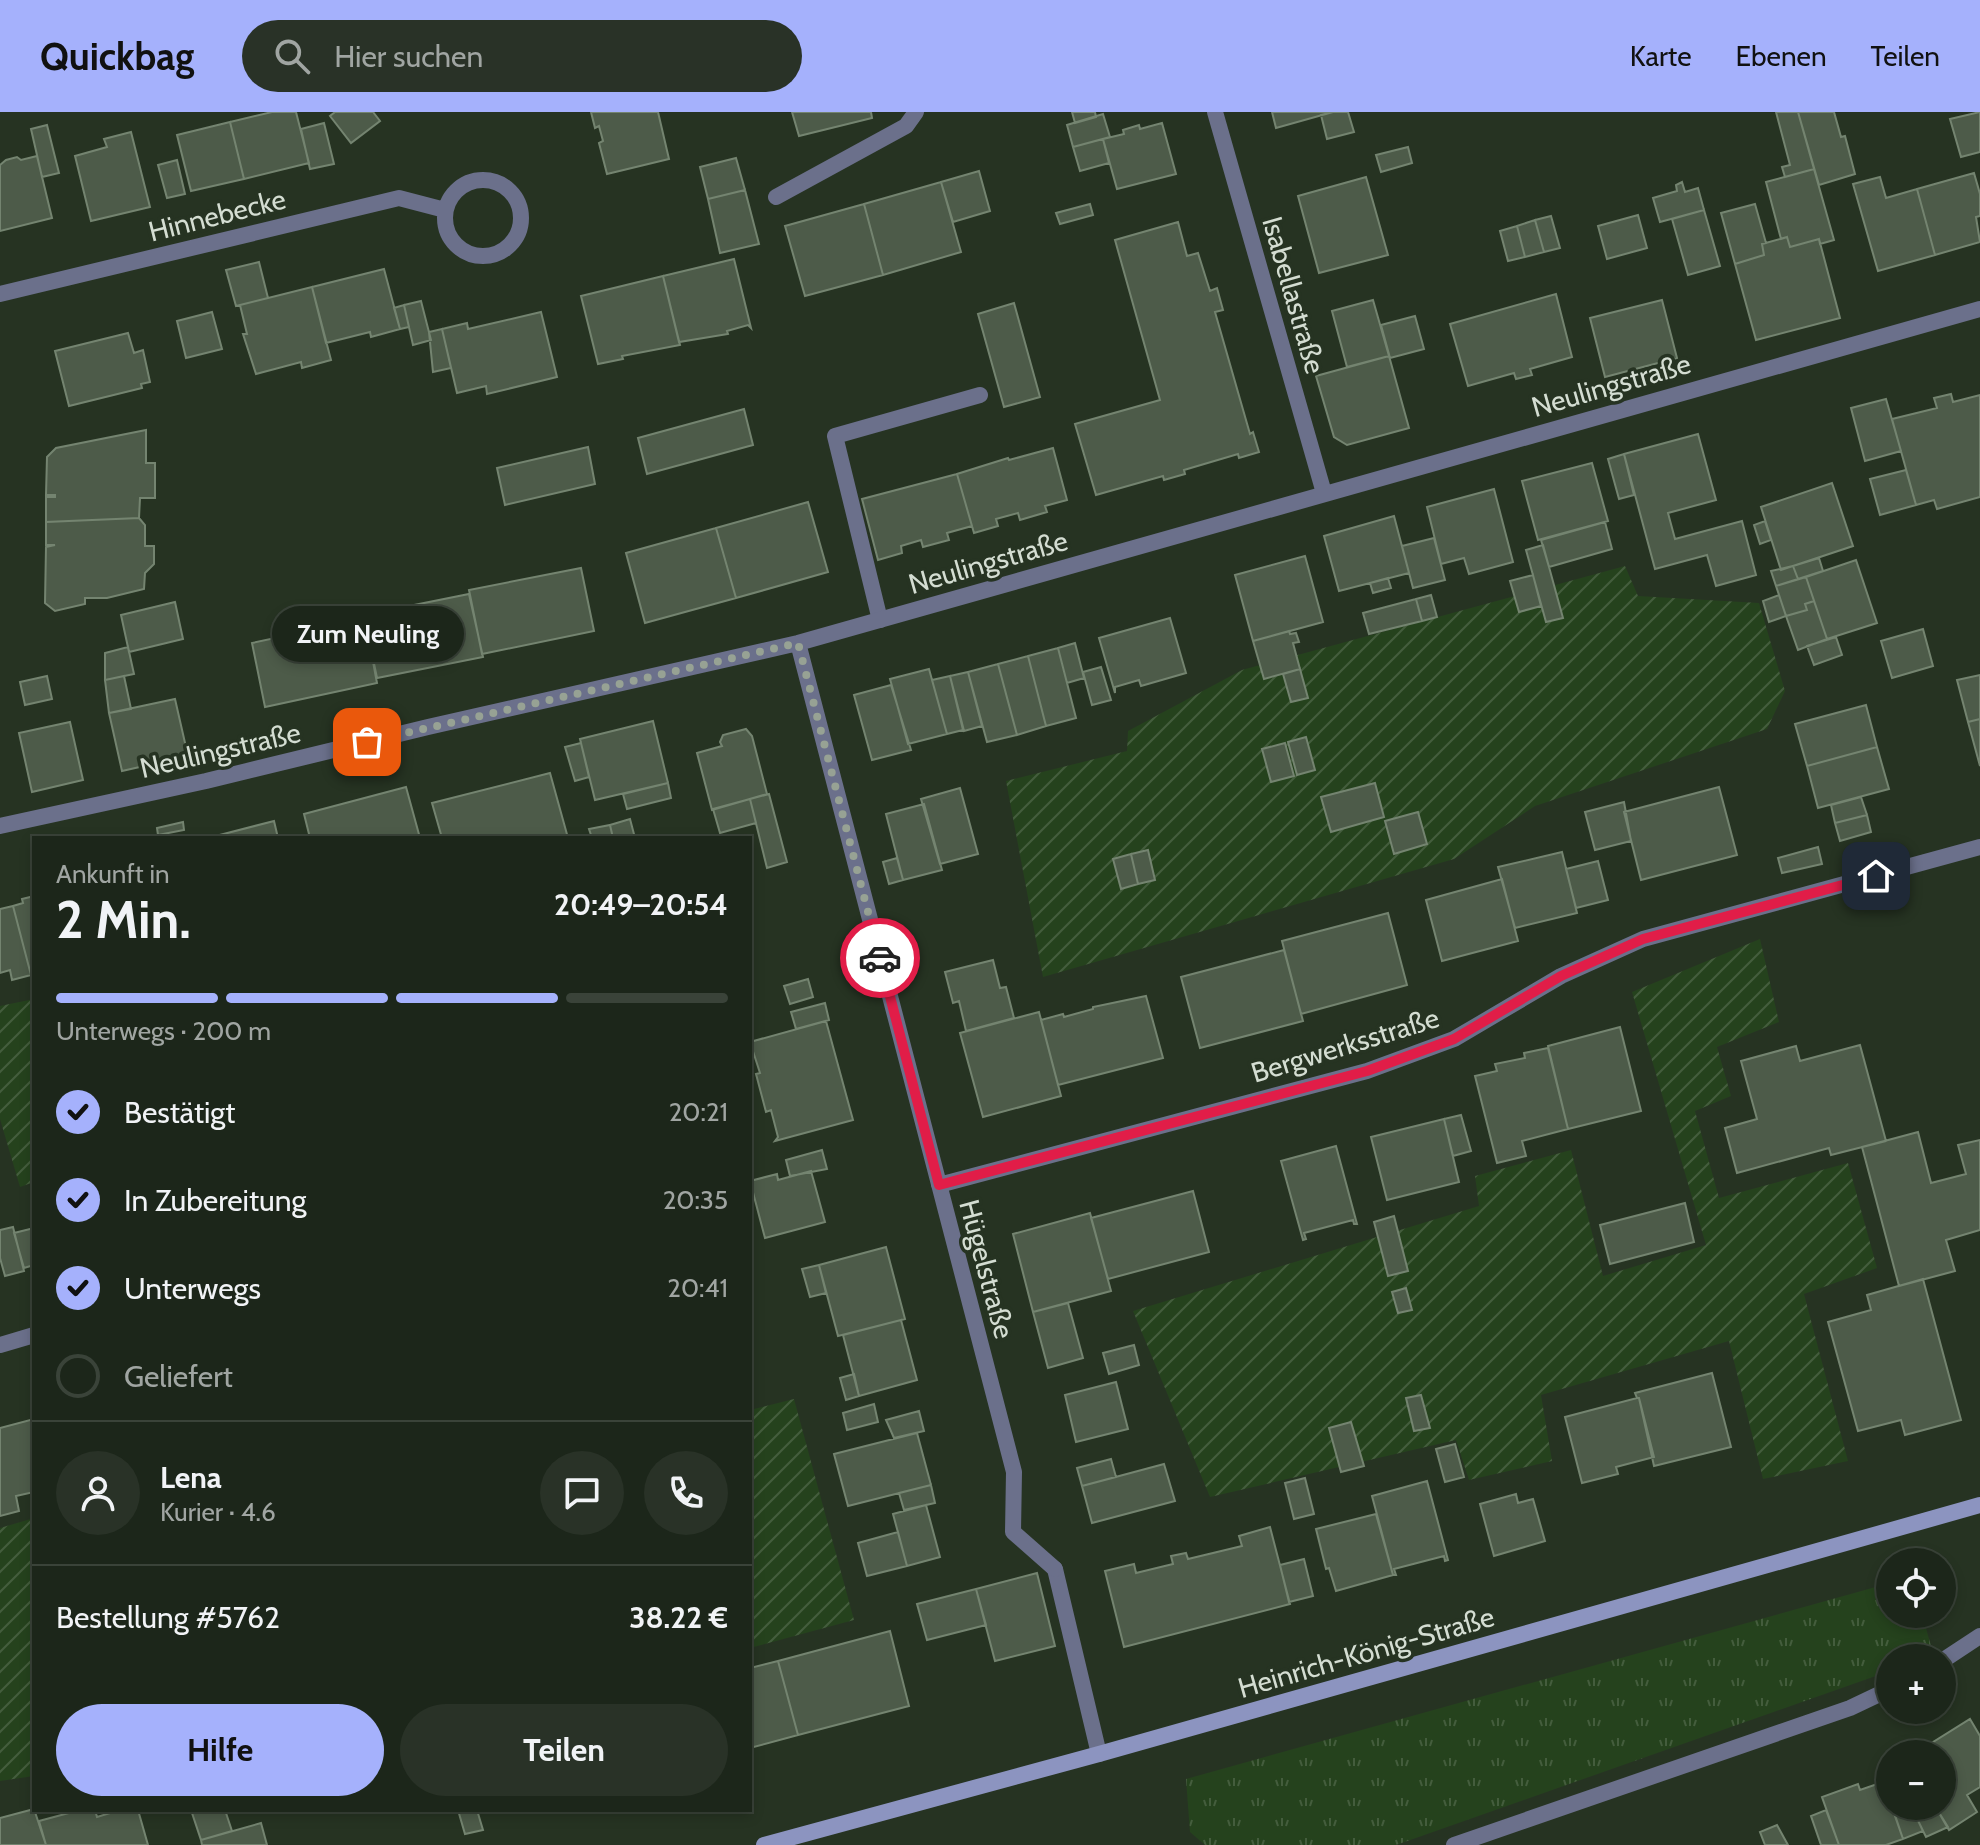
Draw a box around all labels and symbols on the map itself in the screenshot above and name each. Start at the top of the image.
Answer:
street label: Hinnebecke [145,182,289,248]
street label: Isabellastraße [1255,212,1333,378]
street label: Neulingstraße [1528,346,1694,424]
street label: Neulingstraße [905,523,1071,601]
callout: Zum Neuling [271,606,463,662]
pin [333,708,401,776]
street label: Neulingstraße [136,715,304,785]
pin [1842,842,1910,910]
courier [840,918,920,998]
street label: Bergwerksstraße [1247,1000,1443,1090]
street label: Hügelstraße [952,1196,1022,1342]
street label: Heinrich-König-Straße [1234,1599,1498,1705]

